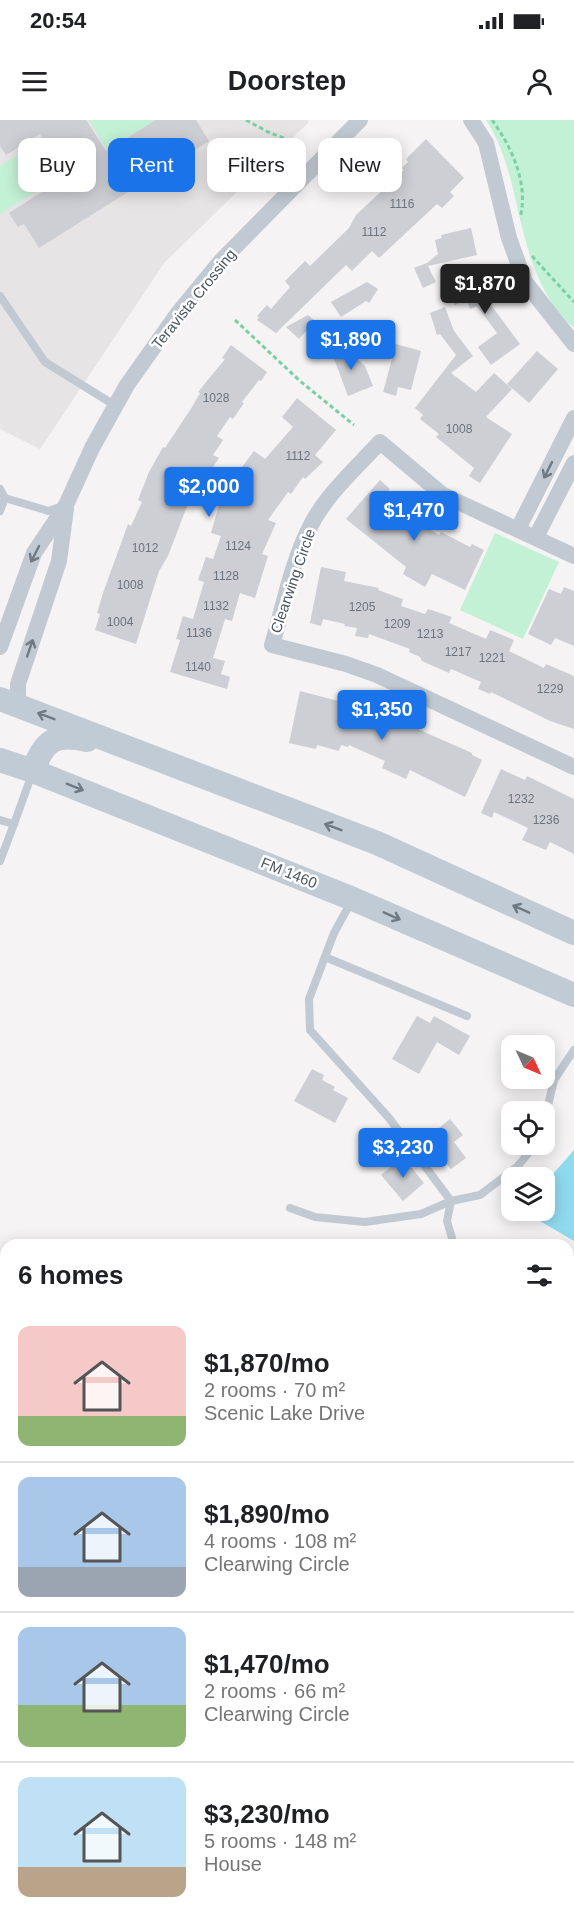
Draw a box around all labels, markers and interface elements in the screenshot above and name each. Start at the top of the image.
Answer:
text: 20:54 [30,8,86,33]
icon: menu [18,65,51,98]
icon: person [523,65,556,98]
text: Doorstep [228,66,346,96]
chip: Buy [18,138,96,192]
chip: Rent [108,138,195,192]
chip: Filters [207,138,306,192]
chip: New [318,138,402,192]
house number: 1116 [390,197,415,211]
house number: 1112 [362,225,387,239]
street label: Teravista Crossing [148,245,239,352]
pin: $1,870 [436,264,534,315]
text: $1,870 [454,272,516,294]
pin: $1,890 [302,320,400,371]
text: $1,890 [320,328,382,350]
house number: 1028 [203,391,230,405]
house number: 1008 [446,422,473,436]
house number: 1112 [286,449,311,463]
one-way arrow [541,461,553,479]
pin: $2,000 [160,467,258,518]
text: $2,000 [178,475,240,497]
pin: $1,470 [365,491,463,542]
text: $1,470 [383,499,445,521]
street label: Clearwing Circle [267,526,318,635]
house number: 1124 [225,539,251,553]
house number: 1012 [132,541,159,555]
one-way arrow [28,545,40,563]
house number: 1128 [213,569,239,583]
house number: 1008 [117,578,144,592]
house number: 1132 [203,599,229,613]
house number: 1205 [349,600,376,614]
house number: 1004 [107,615,134,629]
house number: 1209 [384,617,411,631]
house number: 1136 [186,626,212,640]
house number: 1213 [417,627,444,641]
one-way arrow [25,639,36,658]
house number: 1217 [445,645,472,659]
house number: 1221 [479,651,506,665]
house number: 1140 [185,660,211,674]
house number: 1229 [537,682,564,696]
pin: $1,350 [333,690,431,741]
text: $1,350 [351,698,413,720]
one-way arrow [37,710,56,721]
one-way arrow [65,782,83,793]
house number: 1232 [508,792,535,806]
house number: 1236 [533,813,560,827]
one-way arrow [324,820,342,831]
street label: FM 1460 [259,854,320,892]
one-way arrow [512,903,530,914]
one-way arrow [382,910,400,922]
north arrow [501,1035,555,1089]
map controls [501,1035,555,1221]
button: locate [501,1101,555,1155]
pin: $3,230 [354,1128,452,1179]
text: $3,230 [372,1136,434,1158]
button: layers [501,1167,555,1221]
icon: filters [523,1259,556,1292]
text: 6 homes [18,1260,124,1290]
text: $1,870/mo [204,1348,330,1378]
icon: home [66,1350,138,1422]
text: 2 rooms · 70 m² [204,1379,345,1401]
text: Scenic Lake Drive [204,1402,365,1424]
text: $1,890/mo [204,1499,330,1529]
icon: home [66,1501,138,1573]
text: 4 rooms · 108 m² [204,1530,356,1552]
text: Clearwing Circle [204,1553,350,1575]
text: $1,470/mo [204,1649,330,1679]
icon: home [66,1651,138,1723]
text: 2 rooms · 66 m² [204,1680,345,1702]
text: Clearwing Circle [204,1703,350,1725]
text: $3,230/mo [204,1799,330,1829]
icon: home [66,1801,138,1873]
text: 5 rooms · 148 m² [204,1830,356,1852]
text: House [204,1853,262,1875]

